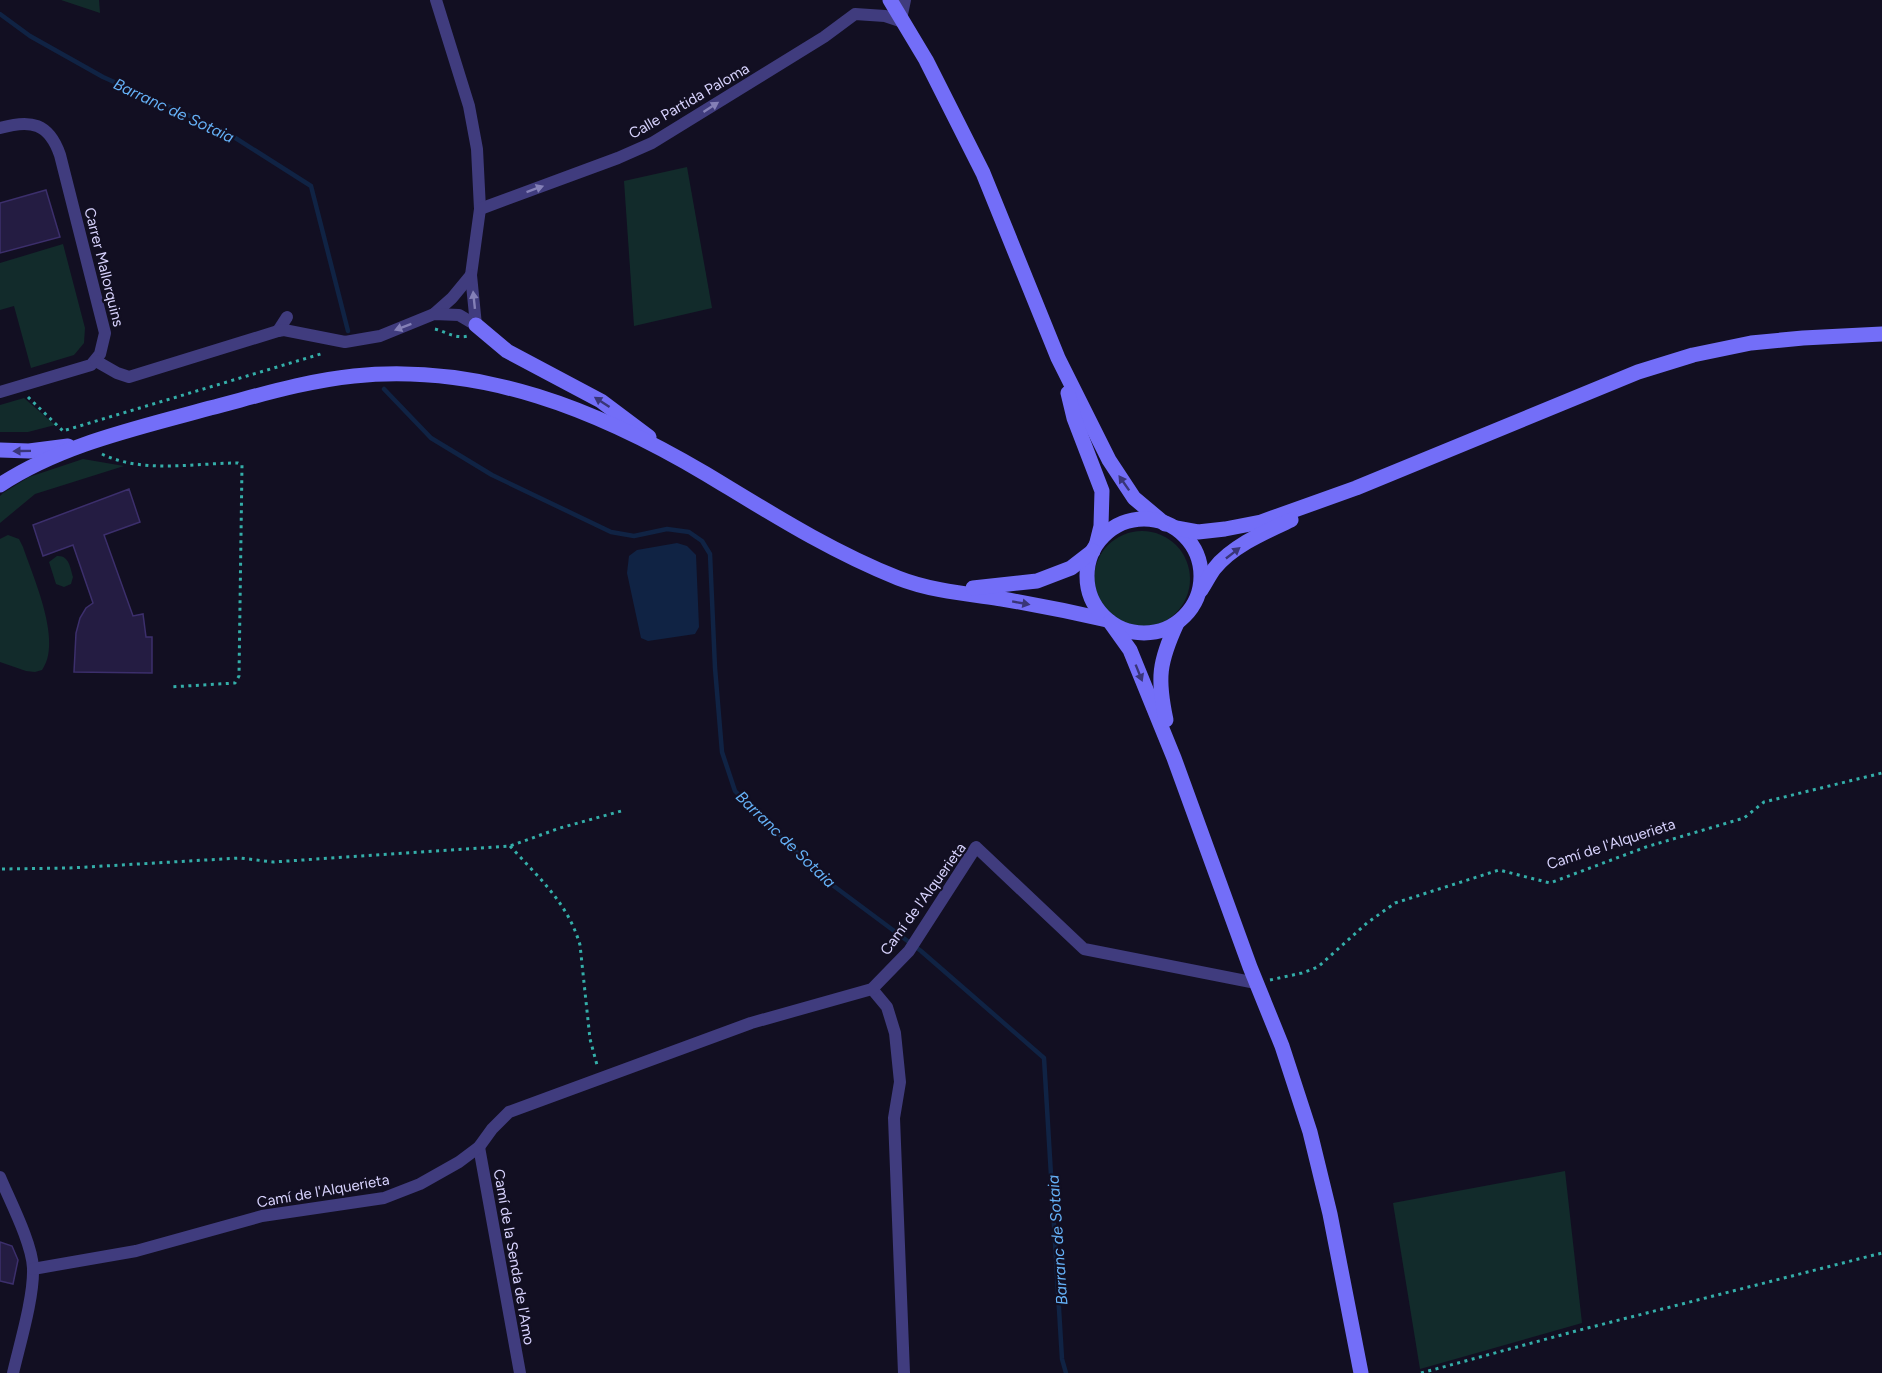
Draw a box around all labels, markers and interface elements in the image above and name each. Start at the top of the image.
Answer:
street label: Calle Partida Paloma [626,59,752,143]
water label: Barranc de Sotaia [110,74,237,147]
one-way arrow [703,102,720,113]
one-way arrow [526,183,544,193]
street label: Carrer Mallorquins [80,206,128,328]
one-way arrow [469,291,479,310]
one-way arrow [394,323,412,333]
one-way arrow [594,397,610,408]
one-way arrow [13,446,32,456]
one-way arrow [1119,475,1130,491]
one-way arrow [1225,548,1240,560]
one-way arrow [1012,599,1031,608]
one-way arrow [1134,664,1144,682]
water label: Barranc de Sotaia [732,787,839,892]
street label: Camí de l'Alquerieta [1544,815,1678,873]
street label: Camí de l'Alquerieta [876,839,970,959]
street label: Camí de la Senda de l'Amo [490,1168,538,1347]
street label: Camí de l'Alquerieta [255,1170,391,1212]
water label: Barranc de Sotaia [1043,1174,1072,1306]

